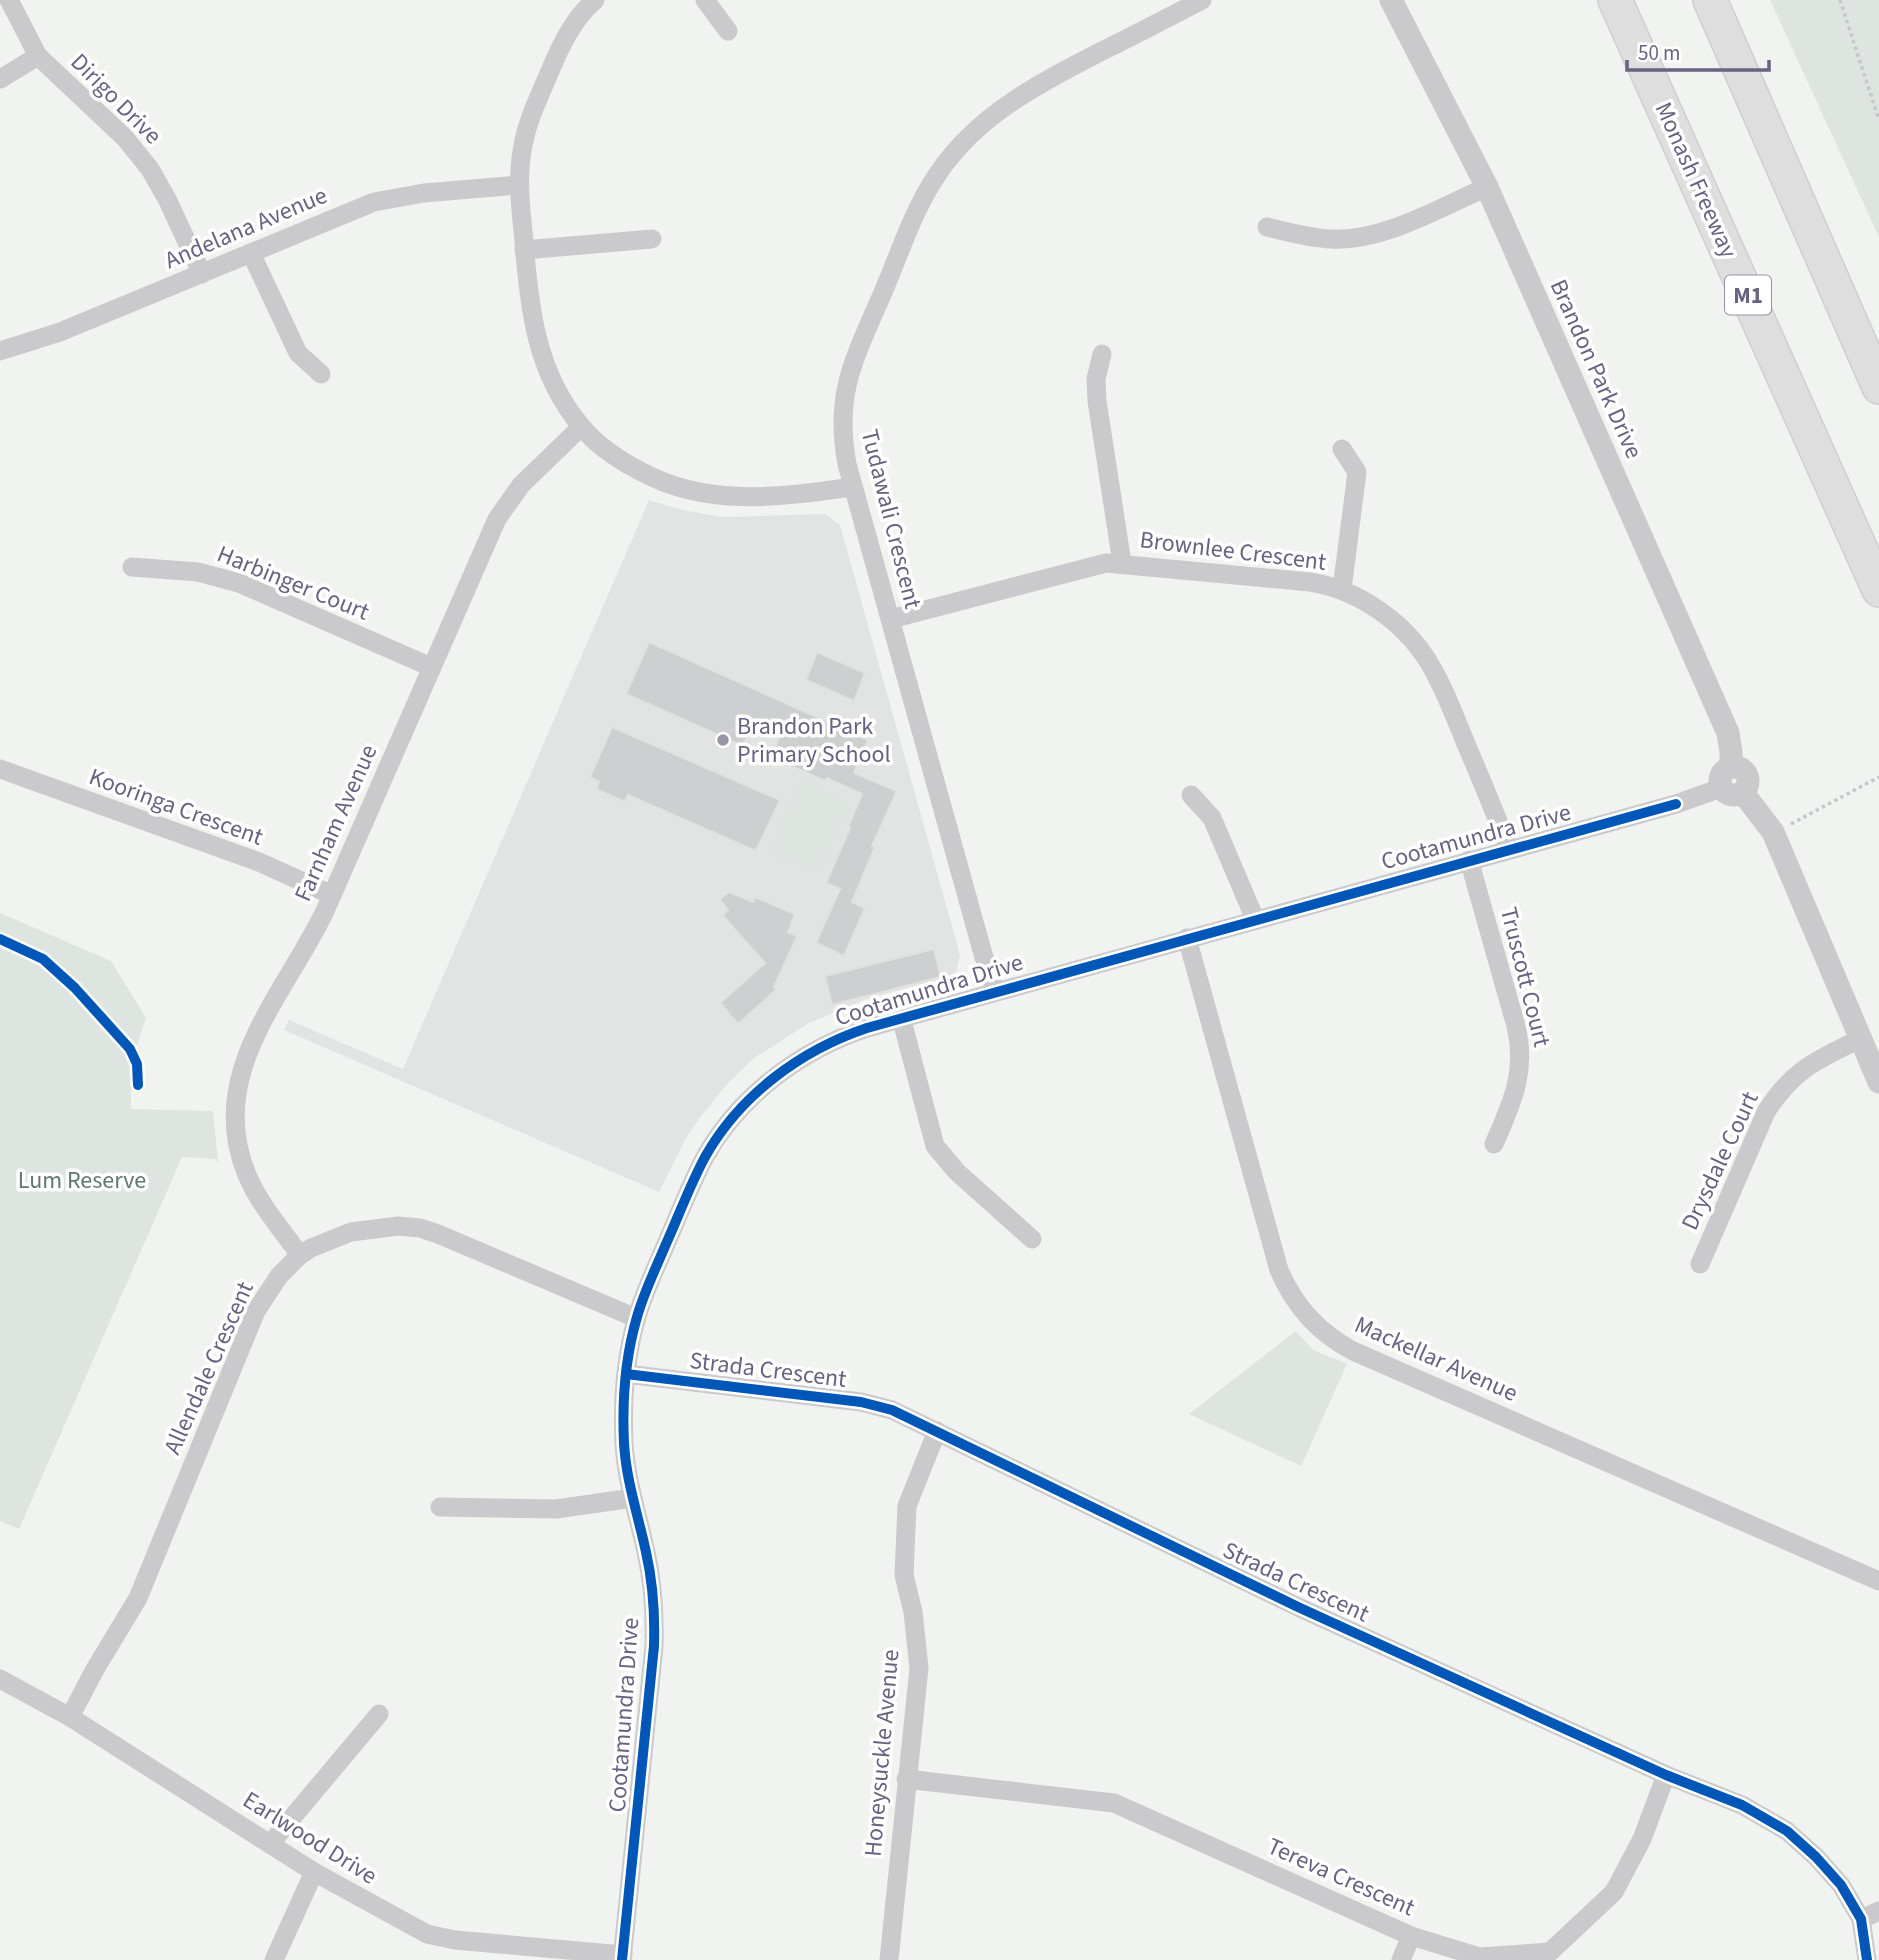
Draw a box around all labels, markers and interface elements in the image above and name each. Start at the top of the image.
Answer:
scale bar [1627,28,1769,72]
text: 50 m [1638,38,1680,68]
street label: Dirigo Drive [62,45,170,153]
street label: Monash Freeway [1646,96,1746,264]
street label: Andelana Avenue [159,178,333,278]
street label: Brandon Park Drive [1541,274,1651,464]
road number: M1 [1725,276,1771,314]
street label: Tudawali Crescent [852,426,930,612]
street label: Brownlee Crescent [1138,522,1328,580]
street label: Harbinger Court [212,537,374,629]
place label: Brandon Park Primary School [737,709,891,772]
marker: Brandon Park Primary School [715,732,731,748]
street label: Farnham Avenue [286,739,386,907]
street label: Kooringa Crescent [84,759,268,855]
street label: Cootamundra Drive [1377,795,1575,879]
street label: Truscott Court [1491,903,1559,1051]
street label: Cootamundra Drive [831,945,1027,1035]
street label: Drysdale Court [1673,1086,1767,1236]
park label: Lum Reserve [18,1163,146,1198]
street label: Allendale Crescent [155,1276,263,1460]
street label: Mackellar Avenue [1349,1307,1523,1411]
street label: Strada Crescent [688,1343,848,1397]
street label: Strada Crescent [1217,1533,1375,1631]
street label: Cootamundra Drive [600,1616,648,1814]
street label: Honeysuckle Avenue [856,1648,908,1858]
street label: Earlwood Drive [236,1783,384,1893]
street label: Tereva Crescent [1262,1829,1420,1925]

